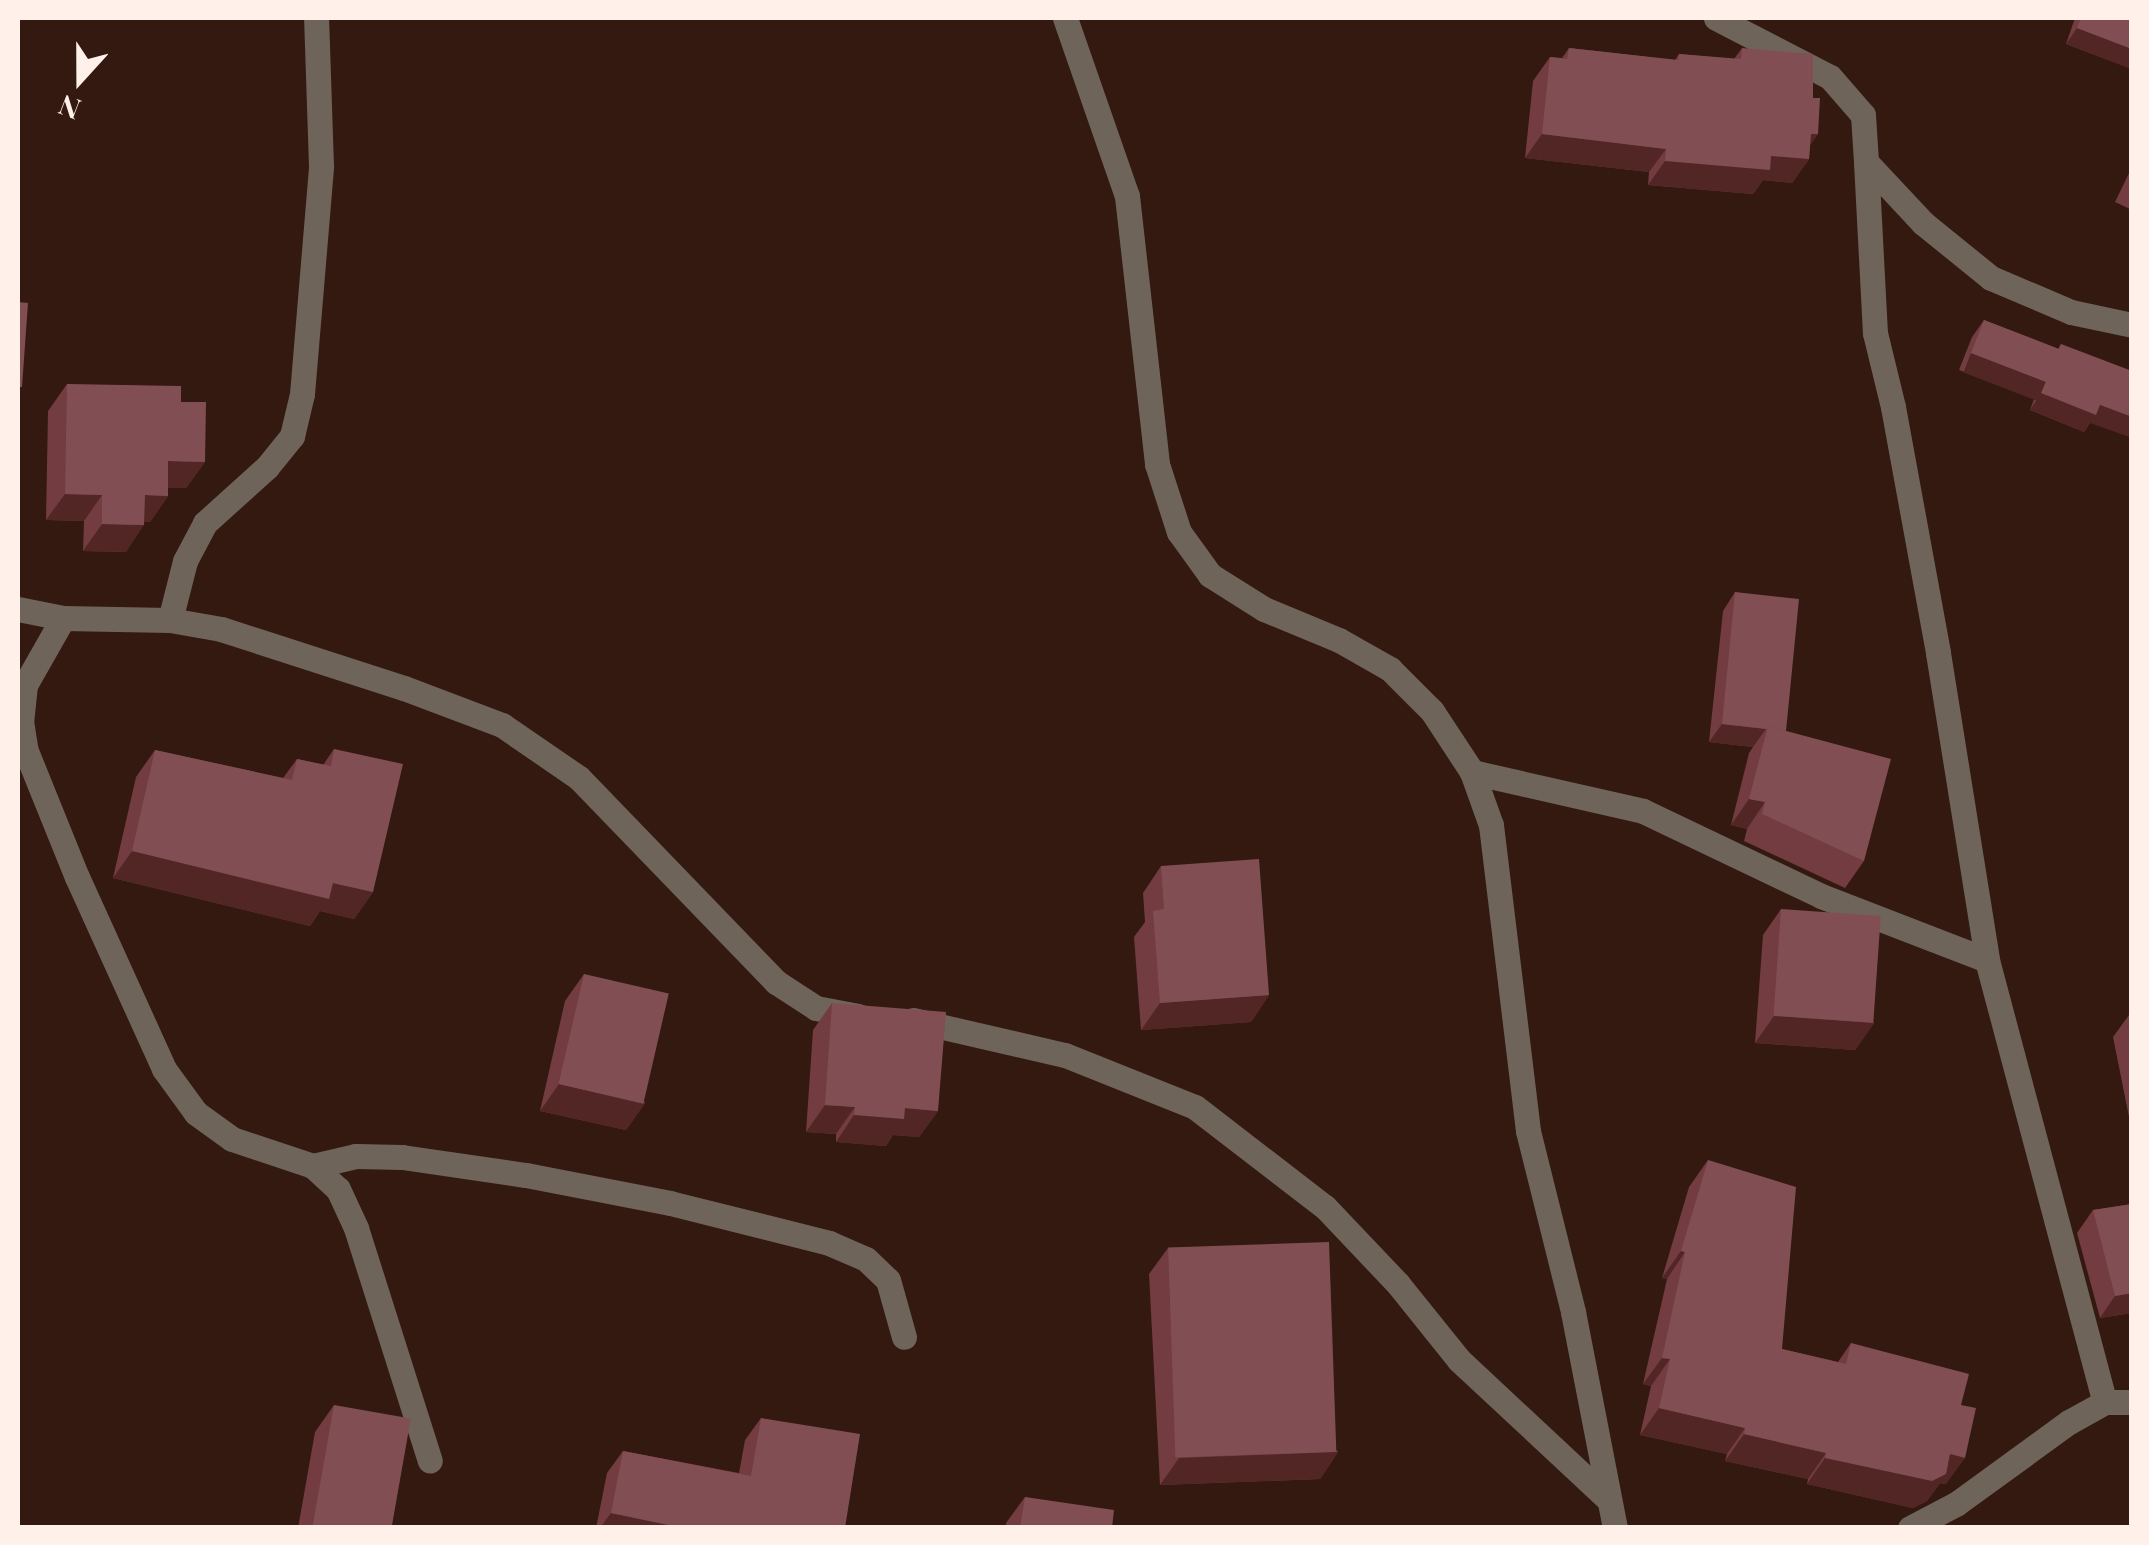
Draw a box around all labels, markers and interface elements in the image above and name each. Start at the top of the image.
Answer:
north arrow [30,30,130,130]
text: N [53,88,85,129]

